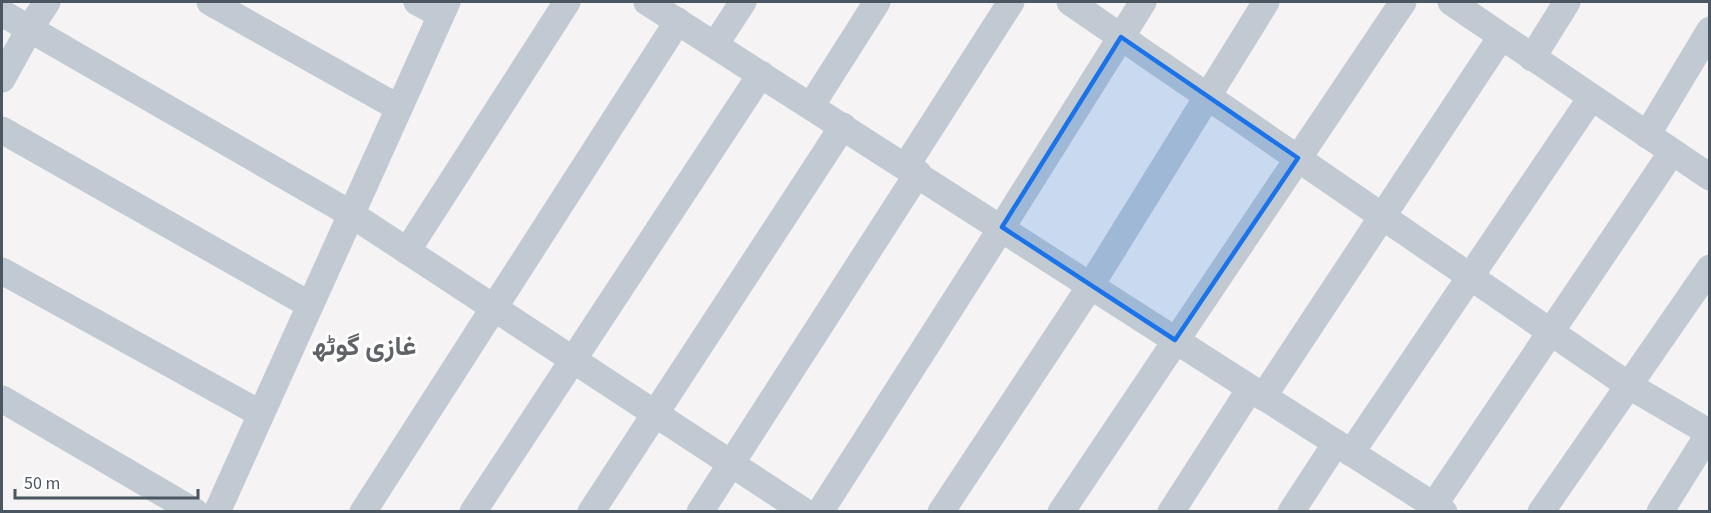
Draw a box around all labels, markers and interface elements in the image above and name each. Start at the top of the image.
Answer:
district label: غازی گوٹھ [312,327,416,366]
scale bar [15,462,198,500]
text: 50 m [24,471,60,496]

